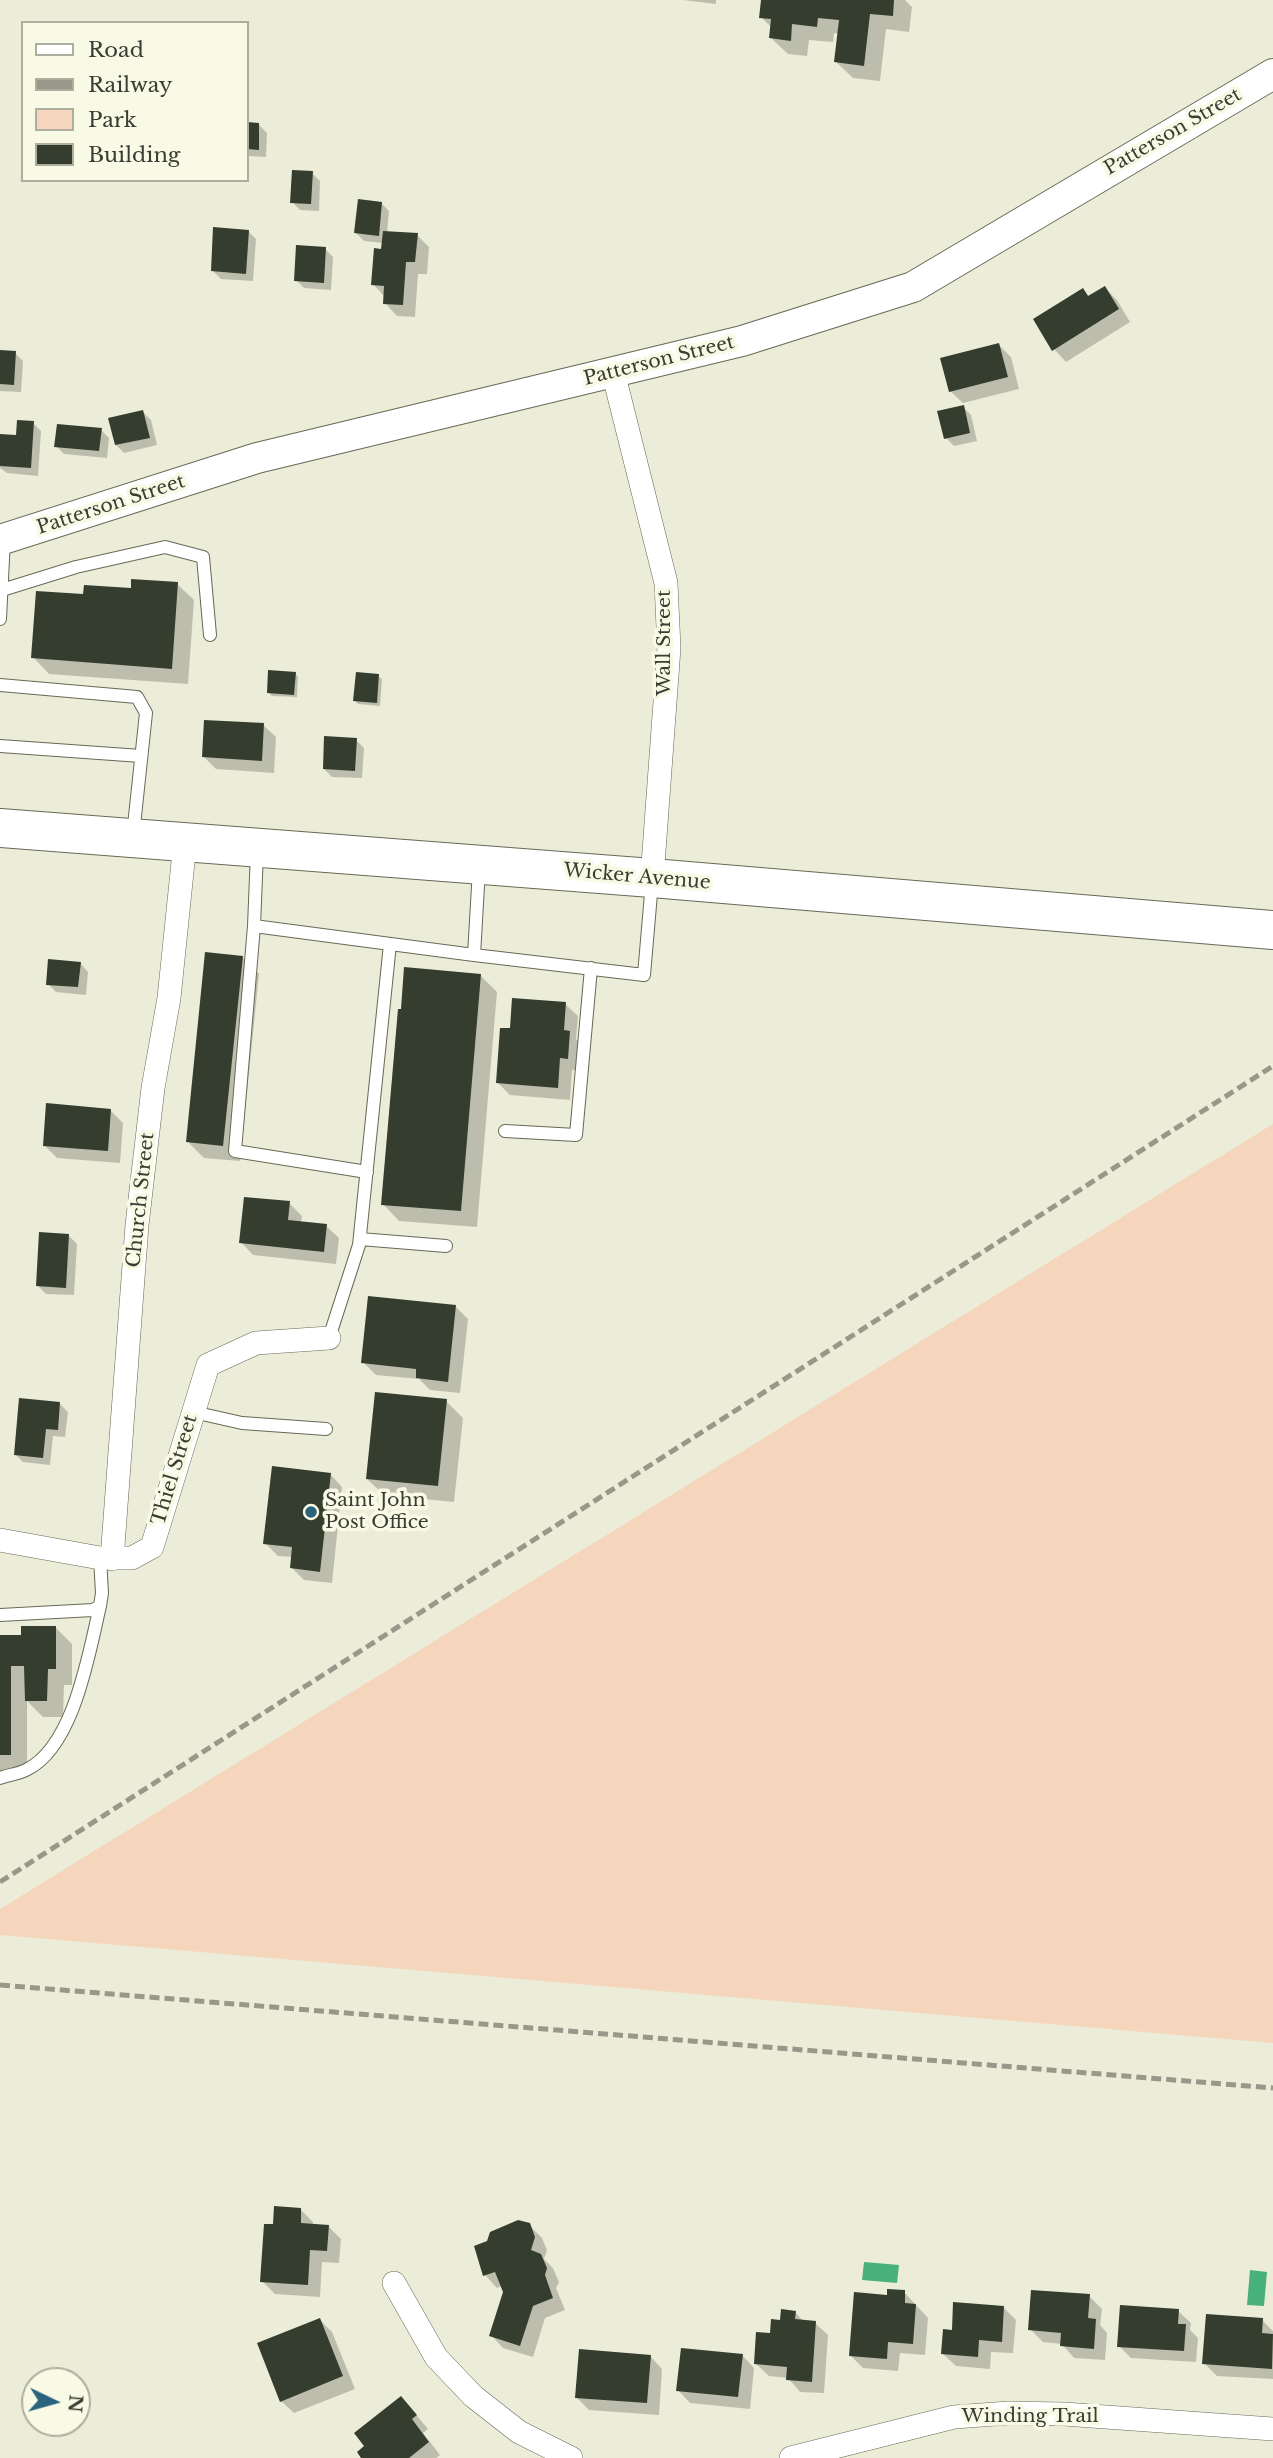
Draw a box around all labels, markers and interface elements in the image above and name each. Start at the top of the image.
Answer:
legend [21,21,248,182]
text: Road [88,37,144,63]
text: Railway [88,72,172,98]
street label: Patterson Street [1100,84,1246,180]
text: Park [88,107,137,133]
text: Building [88,142,180,168]
street label: Patterson Street [581,331,737,391]
street label: Patterson Street [34,470,188,540]
street label: Wall Street [654,590,676,696]
street label: Wicker Avenue [562,859,712,895]
street label: Church Street [123,1131,159,1269]
street label: Thiel Street [147,1412,203,1528]
place label: Saint John Post Office [325,1490,429,1534]
marker: Saint John Post Office [303,1504,319,1520]
north arrow [21,2367,91,2437]
text: N [63,2394,88,2414]
street label: Winding Trail [961,2406,1099,2428]

